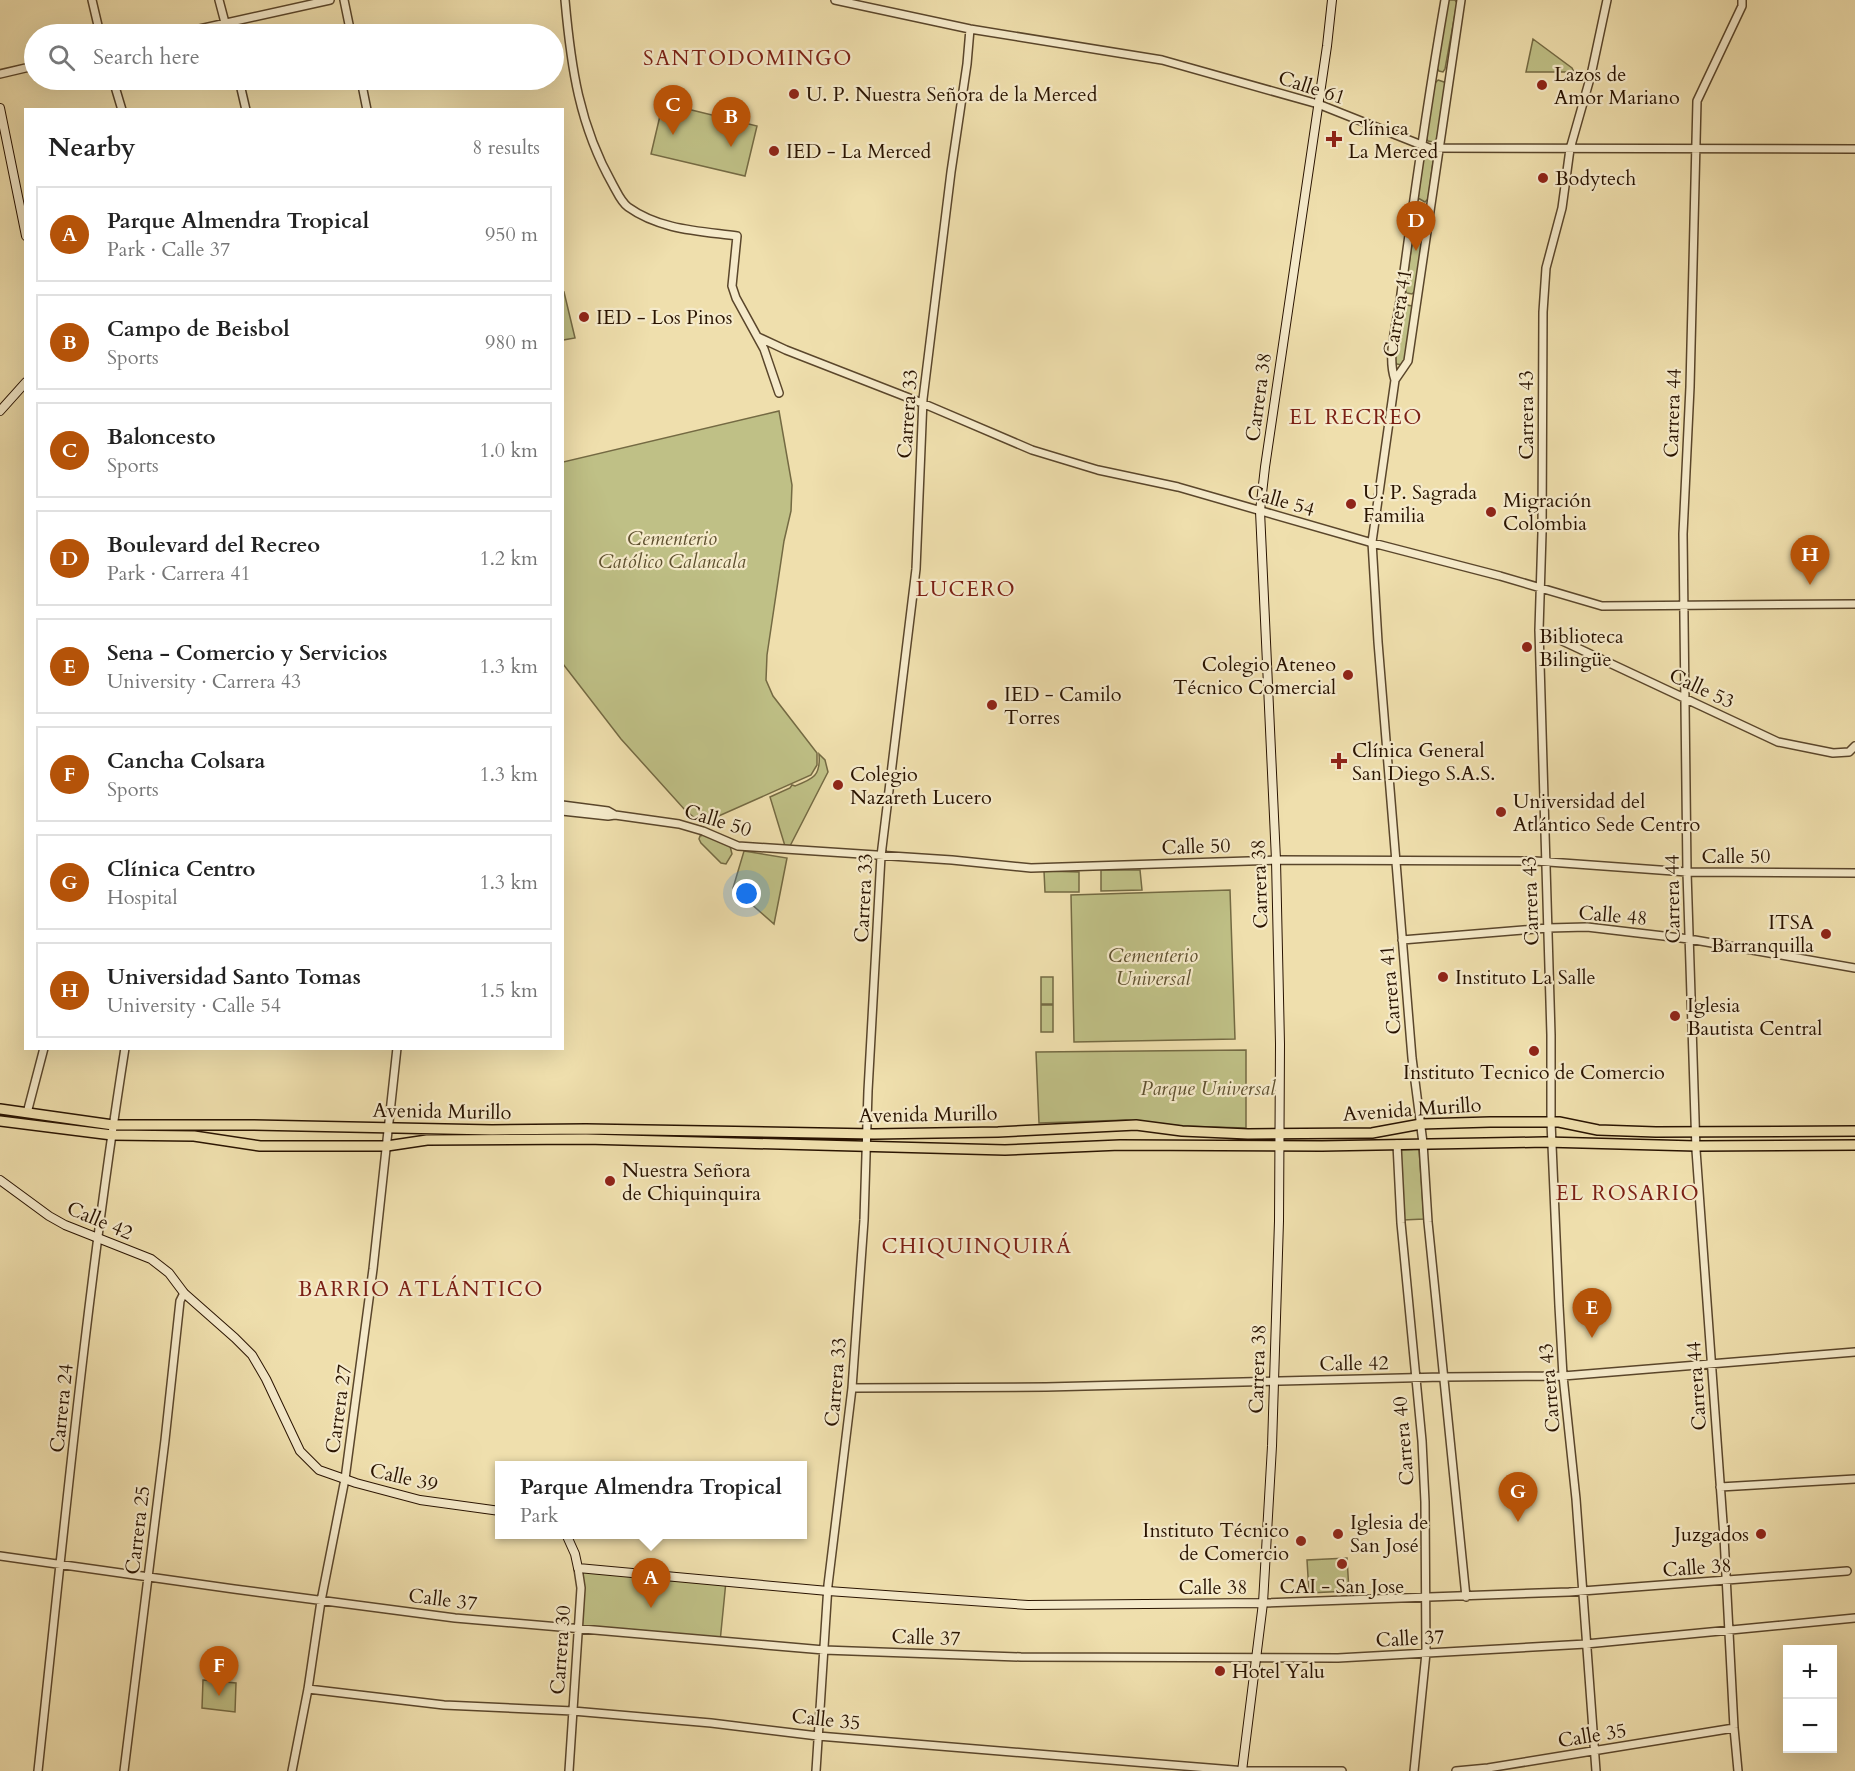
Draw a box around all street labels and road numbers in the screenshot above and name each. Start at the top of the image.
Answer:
street label: Calle 61 [1275,64,1349,111]
street label: Carrera 41 [1376,267,1419,359]
street label: Carrera 38 [1239,351,1278,443]
street label: Carrera 33 [891,368,924,460]
street label: Carrera 44 [1657,368,1688,458]
street label: Carrera 43 [1513,370,1540,460]
street label: Calle 54 [1244,478,1318,523]
street label: Calle 53 [1665,662,1739,715]
street label: Calle 50 [681,797,755,843]
street label: Calle 50 [1161,832,1231,861]
street label: Carrera 38 [1244,839,1275,929]
street label: Calle 50 [1701,843,1771,870]
street label: Carrera 33 [848,853,879,943]
street label: Carrera 44 [1658,854,1687,944]
street label: Carrera 43 [1515,856,1546,946]
street label: Calle 48 [1577,899,1649,932]
street label: Carrera 41 [1373,944,1408,1036]
street label: Avenida Murillo [1342,1091,1482,1128]
street label: Avenida Murillo [372,1097,512,1126]
street label: Avenida Murillo [858,1100,998,1129]
street label: Calle 42 [63,1195,137,1246]
street label: Carrera 38 [1242,1324,1273,1414]
street label: Carrera 33 [818,1336,853,1428]
street label: Carrera 44 [1680,1340,1713,1432]
street label: Carrera 43 [1532,1342,1567,1434]
street label: Calle 42 [1319,1349,1389,1378]
street label: Carrera 24 [43,1362,80,1454]
street label: Carrera 27 [319,1363,358,1455]
street label: Carrera 40 [1386,1395,1421,1487]
street label: Calle 39 [367,1457,441,1498]
street label: Carrera 25 [119,1484,156,1576]
street label: Calle 38 [1662,1552,1732,1583]
street label: Calle 38 [1178,1574,1248,1601]
street label: Calle 37 [407,1582,479,1617]
street label: Carrera 30 [544,1604,577,1696]
street label: Calle 37 [891,1623,961,1652]
street label: Calle 37 [1375,1623,1445,1654]
street label: Calle 35 [790,1702,862,1737]
street label: Calle 35 [1556,1717,1628,1754]

